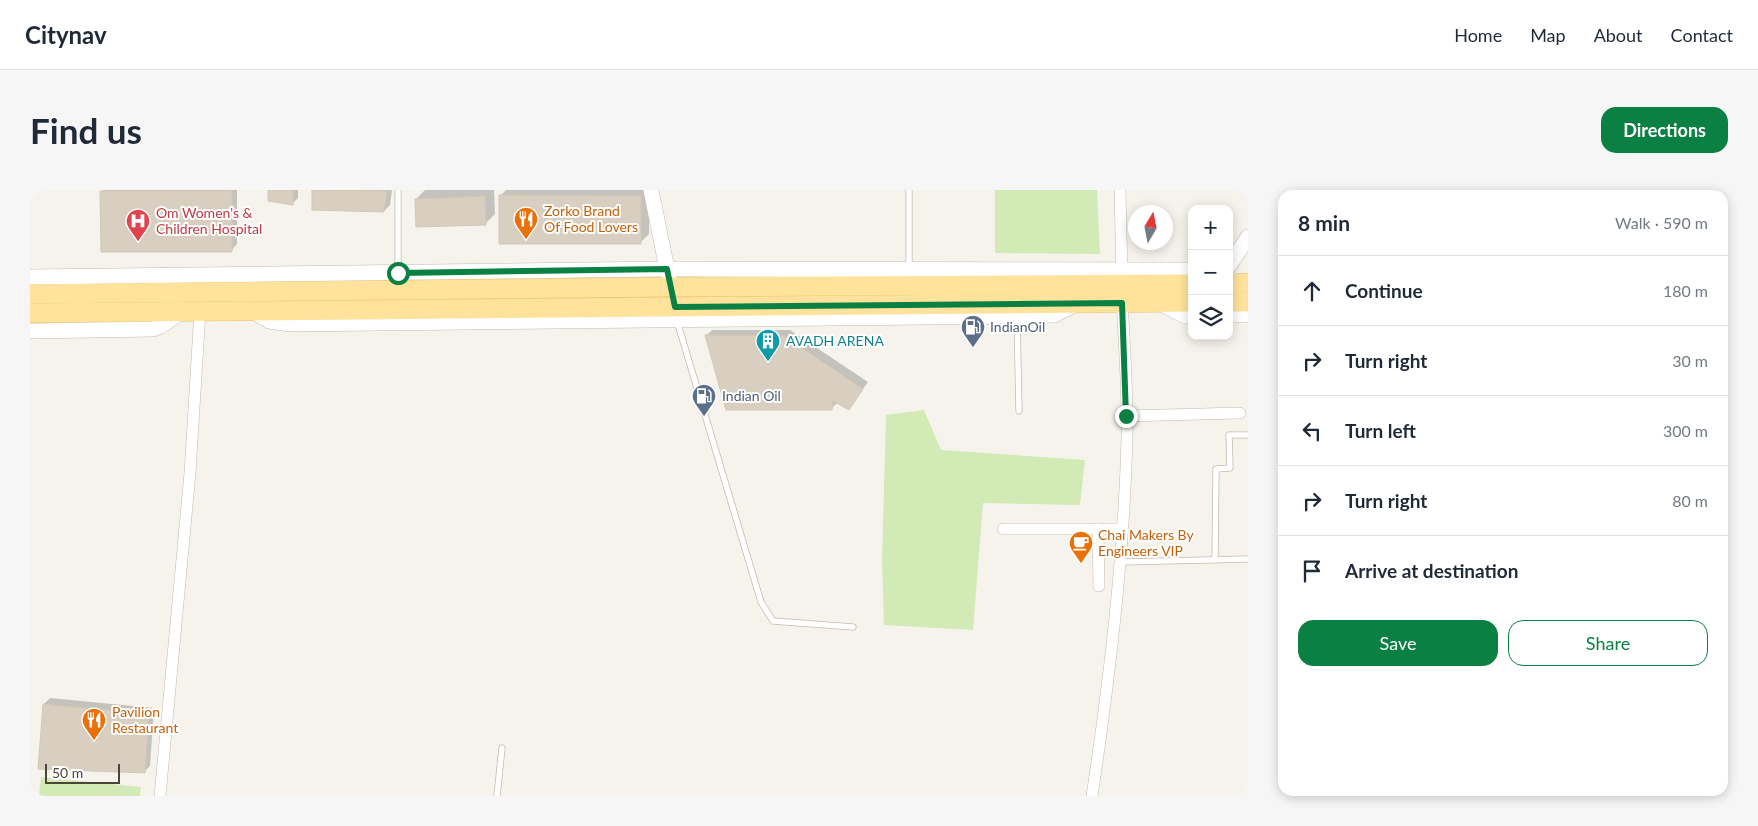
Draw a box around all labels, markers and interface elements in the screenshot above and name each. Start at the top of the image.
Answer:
text: Citynav [25,20,107,49]
text: Home [1454,24,1502,46]
text: Map [1530,24,1566,46]
text: About [1594,24,1643,46]
text: Contact [1671,24,1733,46]
button: Directions [1601,107,1728,153]
text: Find us [30,109,142,151]
place label: Zorko Brand Of Food Lovers [544,202,638,235]
place label: Om Women's & Children Hospital [156,204,262,237]
north arrow [1128,205,1173,250]
map controls [1188,205,1233,340]
button: + [1188,205,1233,250]
restaurant icon: Zorko Brand Of Food Lovers [513,206,539,240]
hospital icon: Om Women's & Children Hospital [125,208,151,242]
text: 8 min [1298,210,1350,235]
text: Walk · 590 m [1615,213,1708,232]
button: − [1188,250,1233,295]
route start [387,262,410,285]
icon: ahead [1298,277,1326,305]
text: Continue [1345,279,1423,302]
text: 180 m [1663,281,1708,300]
button: layers [1188,295,1233,340]
fuel station icon: IndianOil [960,314,986,348]
place label: IndianOil [990,318,1045,335]
building icon: AVADH ARENA [755,328,781,362]
place label: AVADH ARENA [786,332,884,349]
icon: right [1298,347,1326,375]
text: Turn right [1345,349,1427,372]
text: 30 m [1672,351,1708,370]
fuel station icon: Indian Oil [691,383,717,417]
place label: Indian Oil [722,387,781,404]
route end [1115,405,1138,428]
icon: left [1298,417,1326,445]
text: Turn left [1345,419,1416,442]
text: 300 m [1663,421,1708,440]
icon: right [1298,487,1326,515]
text: Turn right [1345,489,1427,512]
text: 80 m [1672,491,1708,510]
place label: Chai Makers By Engineers VIP [1098,526,1194,559]
cafe icon: Chai Makers By Engineers VIP [1068,530,1094,564]
icon: arrive [1298,557,1326,585]
text: Arrive at destination [1345,559,1518,582]
button: Save [1298,620,1498,666]
button: Share [1508,620,1708,666]
place label: Pavilion Restaurant [112,703,178,736]
restaurant icon: Pavilion Restaurant [81,707,107,741]
scale bar [45,761,120,784]
text: 50 m [52,764,83,781]

